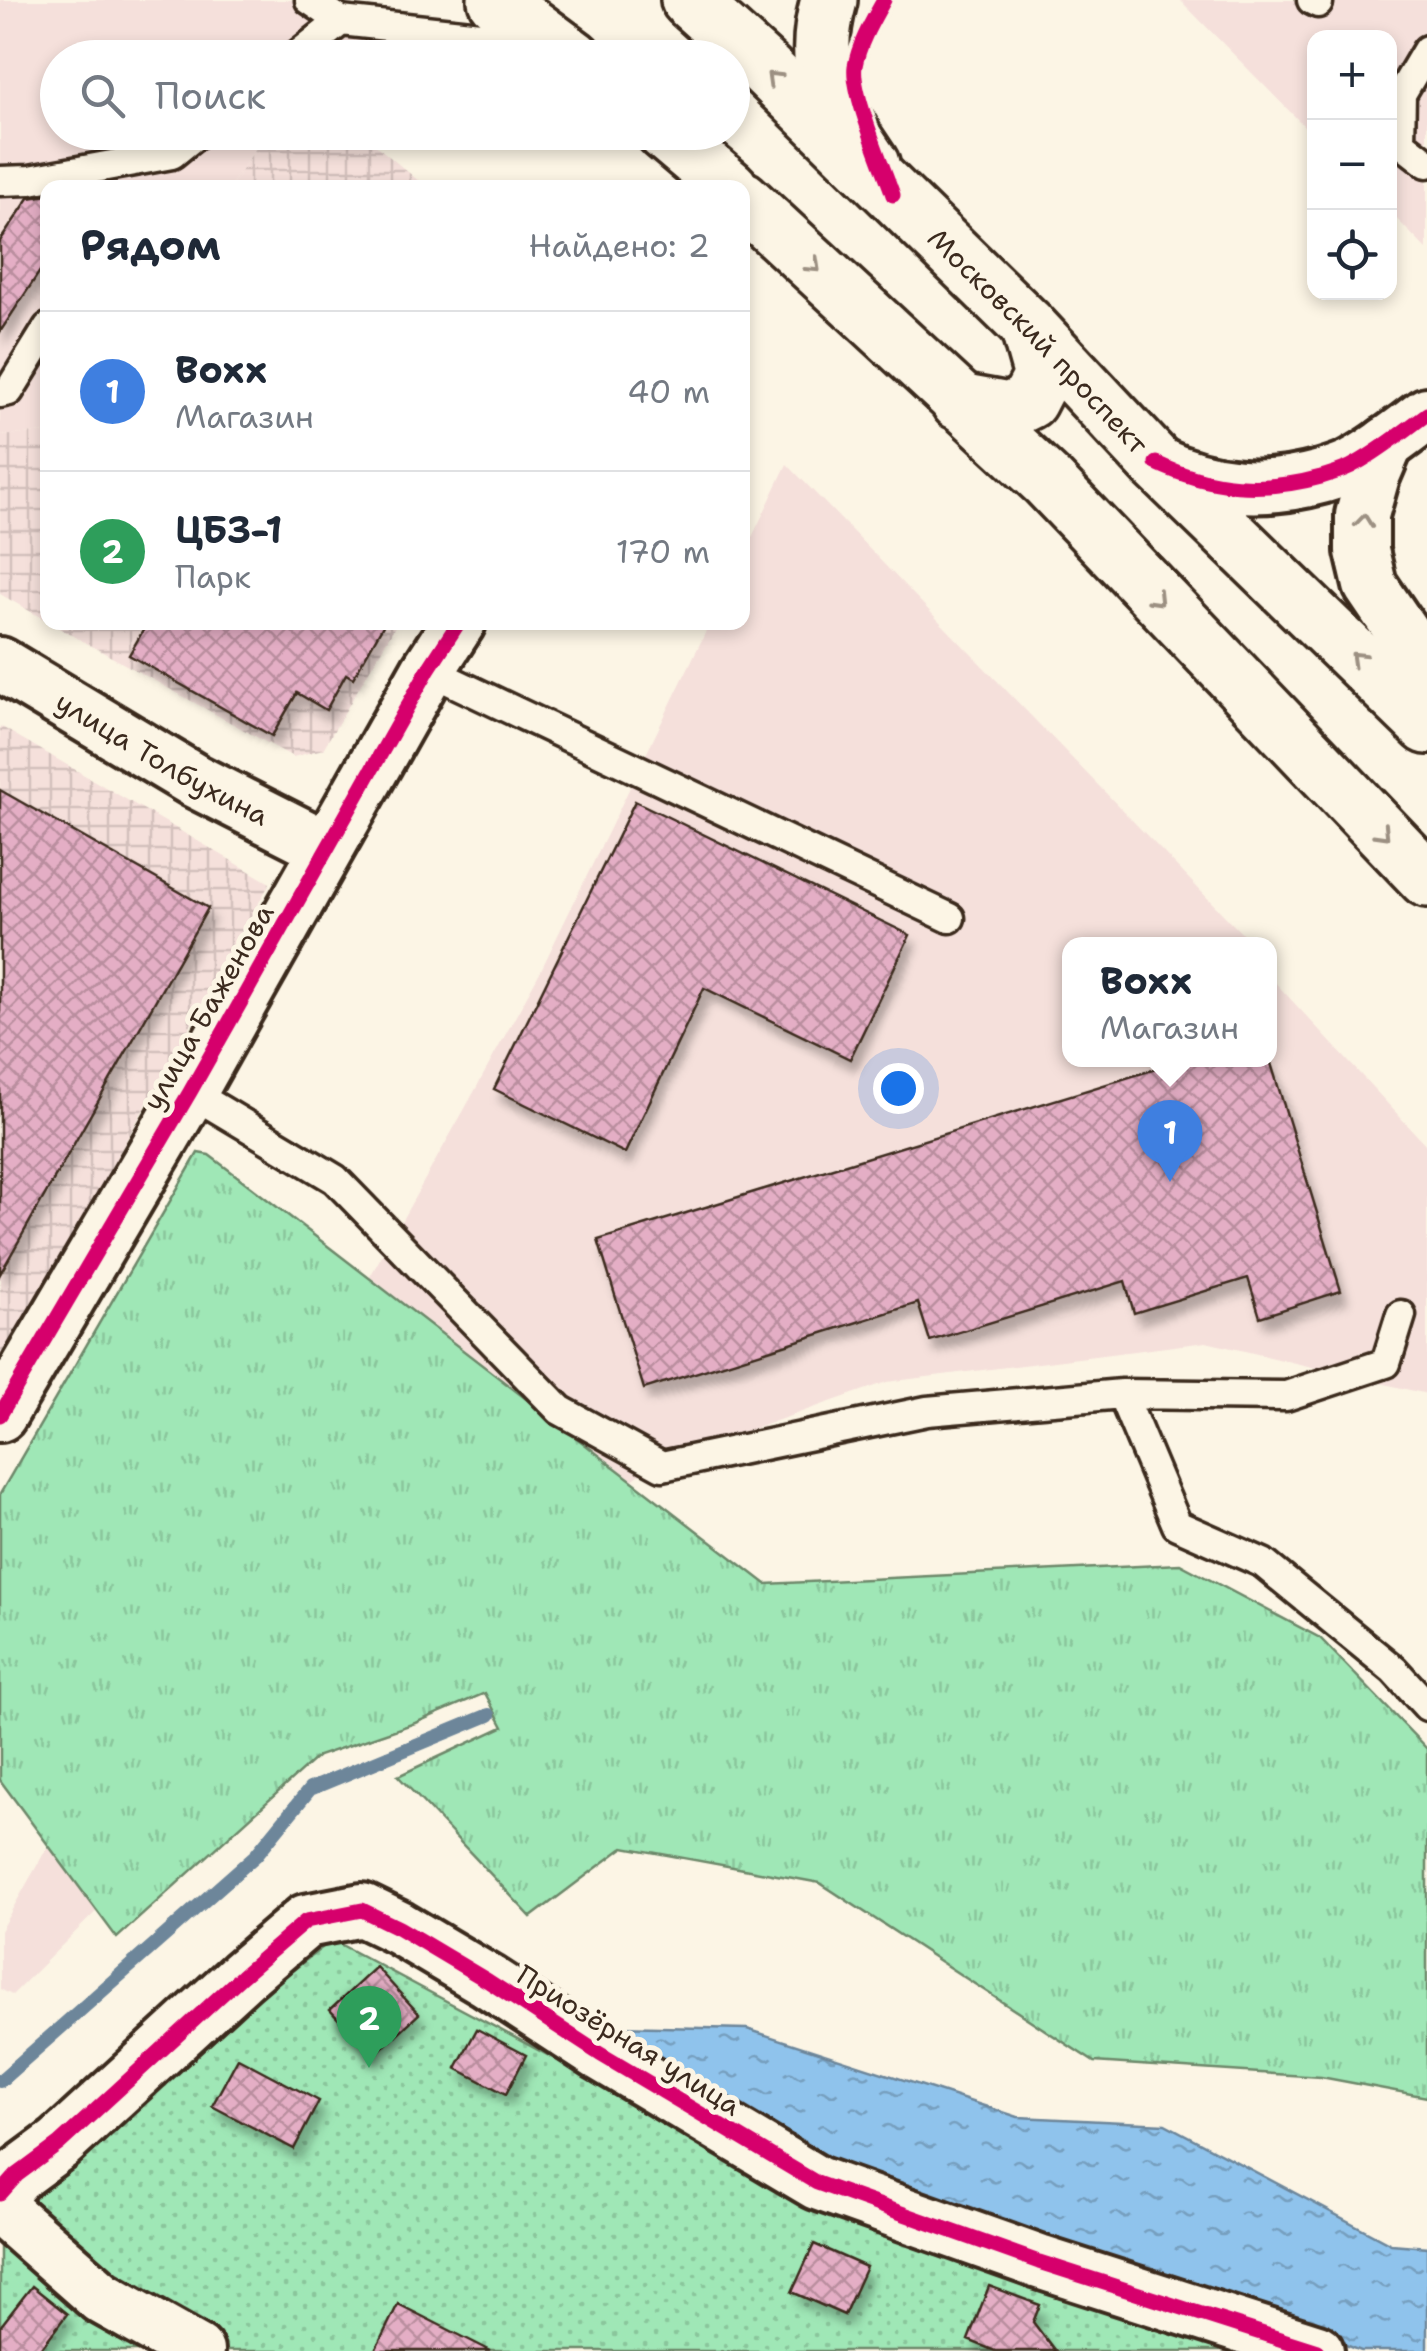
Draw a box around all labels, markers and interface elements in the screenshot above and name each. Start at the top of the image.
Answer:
map controls [1307,30,1397,300]
button: + [1307,30,1397,120]
search box [40,40,750,150]
icon: search [75,68,130,123]
text: Поиск [155,70,266,121]
one-way arrow [767,72,785,90]
button: − [1307,120,1397,210]
button: locate [1307,210,1397,300]
text: Рядом [80,217,221,273]
street label: Московский проспект [920,219,1157,462]
text: Найдено: 2 [529,224,710,267]
one-way arrow [802,254,821,272]
text: Boxx [175,344,267,395]
text: 1 [105,370,120,413]
text: 40 m [627,370,710,413]
text: Магазин [175,395,314,438]
text: ЦБЗ-1 [175,504,283,555]
one-way arrow [1352,513,1374,529]
text: 2 [101,530,124,573]
text: 170 m [616,530,710,573]
text: Парк [175,555,251,598]
one-way arrow [1145,587,1163,605]
one-way arrow [1350,652,1369,670]
street label: улица Толбухина [49,683,275,834]
one-way arrow [1371,821,1389,839]
street label: улица Баженова [133,897,283,1117]
popup [1062,937,1277,1067]
text: Boxx [1100,955,1192,1006]
text: Магазин [1100,1006,1239,1049]
your location [873,1063,924,1114]
pin: 1 [1138,1100,1202,1182]
street label: Приозёрная улица [510,1956,748,2124]
pin: 2 [336,1986,402,2068]

